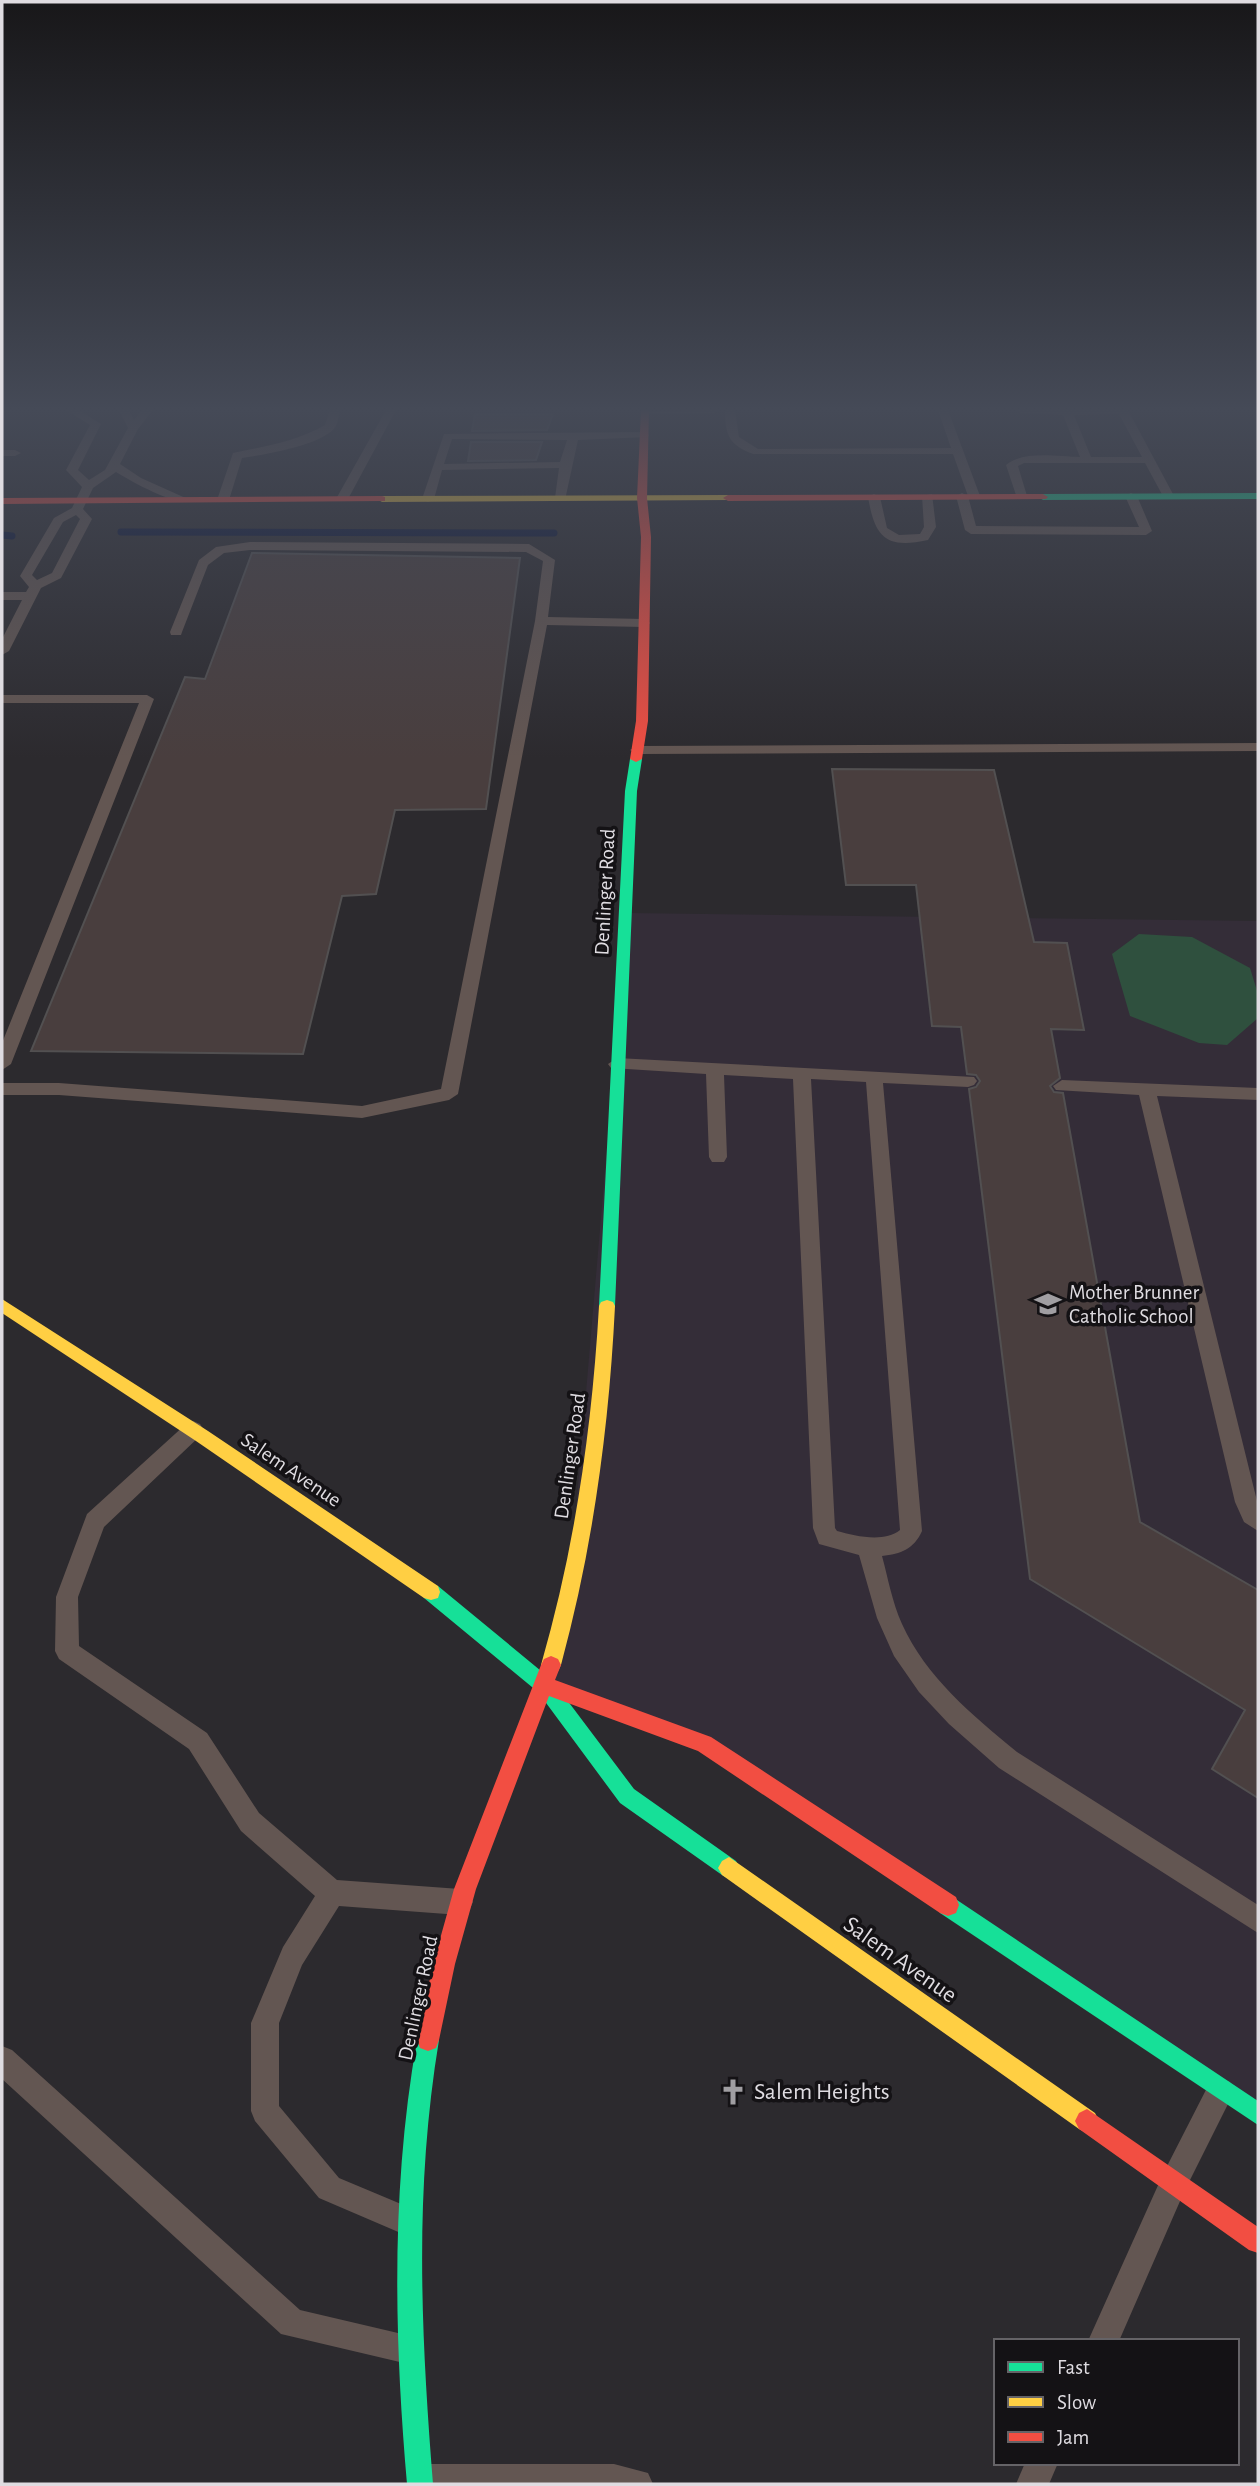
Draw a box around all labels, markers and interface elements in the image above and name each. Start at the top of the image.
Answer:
street label: Denlinger Road [591,828,619,956]
place label: Mother Brunner Catholic School [1069,1282,1200,1327]
school or university icon: Mother Brunner Catholic School [1033,1289,1063,1319]
street label: Denlinger Road [551,1391,589,1520]
street label: Salem Avenue [237,1429,345,1511]
street label: Salem Avenue [839,1912,961,2008]
street label: Denlinger Road [395,1934,442,2062]
church icon: Salem Heights [718,2077,748,2107]
place label: Salem Heights [754,2080,890,2104]
legend [994,2339,1239,2465]
text: Fast [1057,2357,1090,2378]
text: Slow [1057,2392,1096,2413]
text: Jam [1057,2427,1089,2448]

